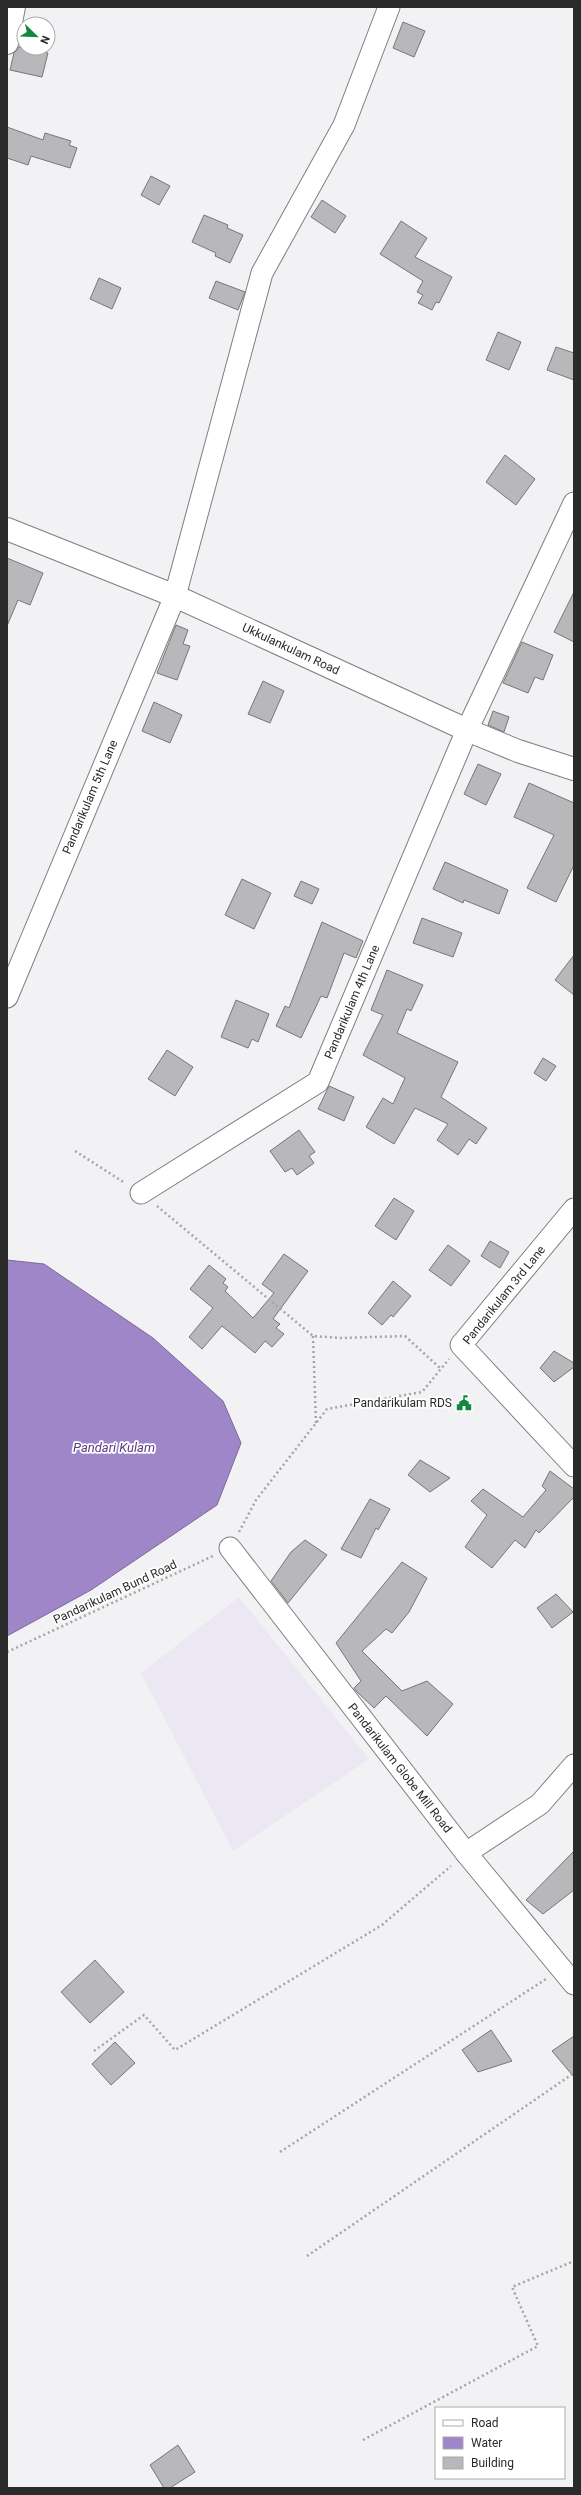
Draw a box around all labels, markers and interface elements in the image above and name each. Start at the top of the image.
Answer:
north arrow [16,16,56,56]
text: N [37,34,52,46]
street label: Ukkulankulam Road [240,620,342,678]
street label: Pandarikulam 5th Lane [60,738,120,856]
street label: Pandarikulam 4th Lane [322,943,382,1061]
street label: Pandarikulam 3rd Lane [460,1243,548,1347]
public building icon: Pandarikulam RDS [455,1394,473,1412]
place label: Pandarikulam RDS [353,1396,452,1410]
water label: Pandari Kulam [73,1440,155,1455]
street label: Pandarikulam Bund Road [51,1557,179,1627]
street label: Pandarikulam Globe Mill Road [345,1701,455,1835]
legend [435,2407,565,2479]
text: Road [471,2416,499,2430]
text: Water [471,2436,502,2450]
text: Building [471,2456,514,2470]

